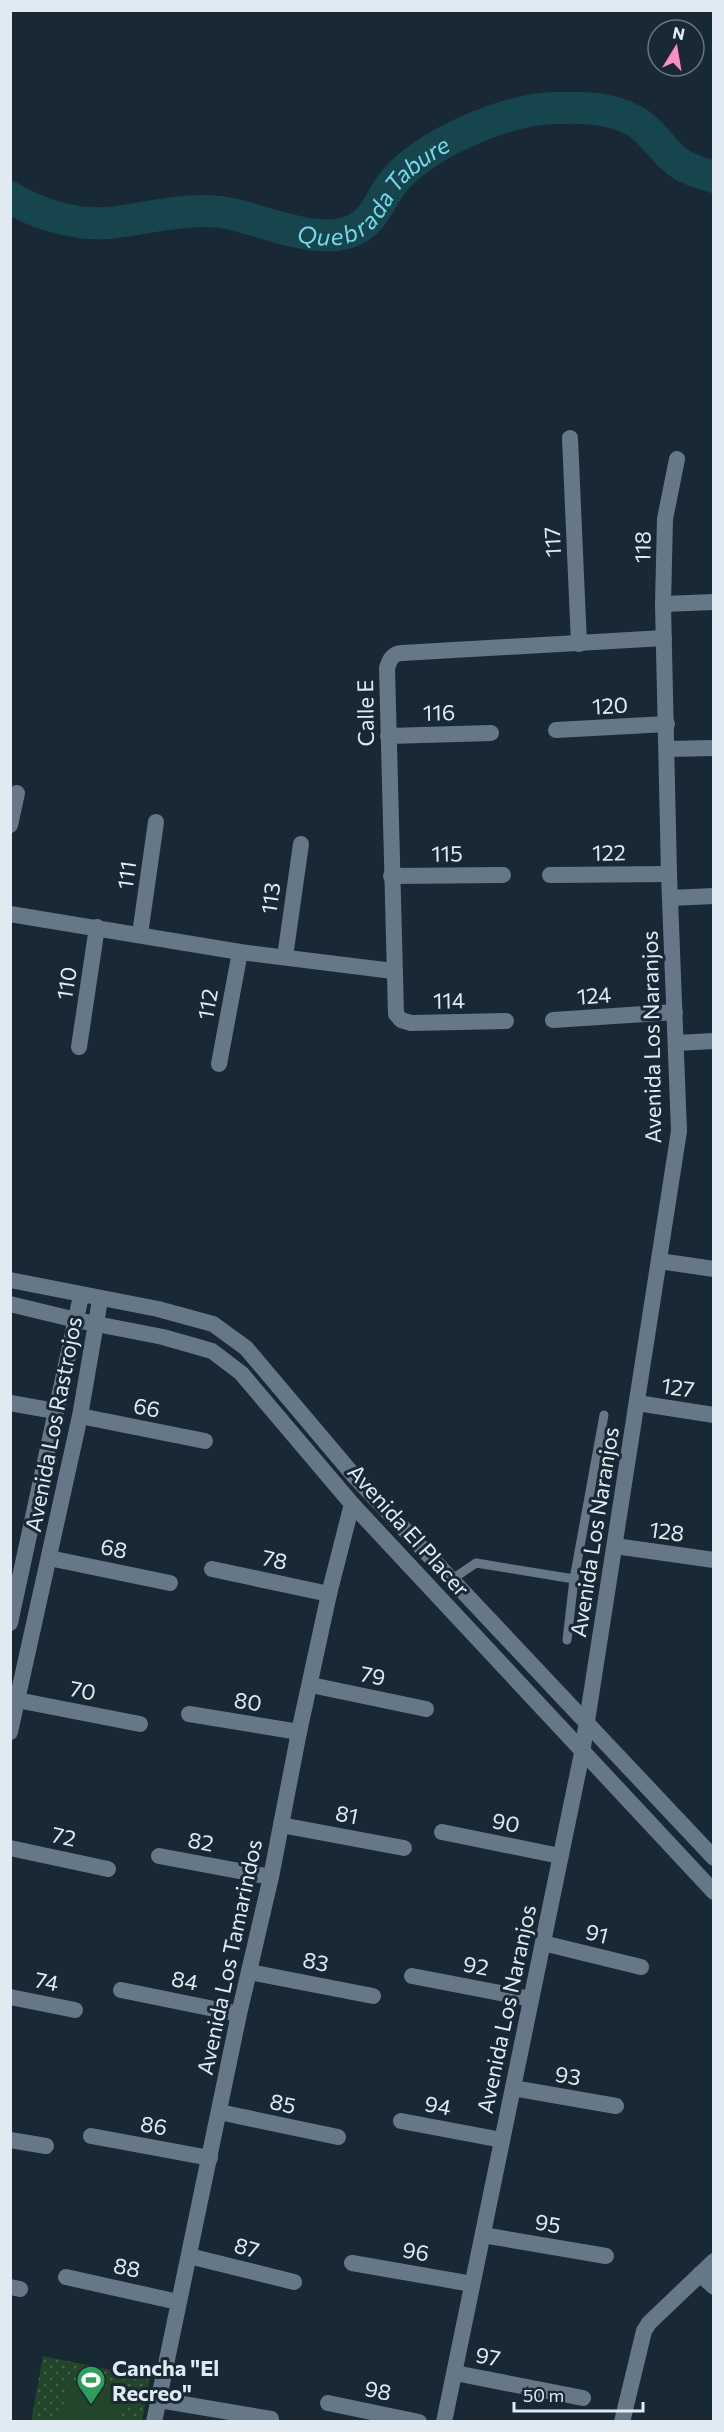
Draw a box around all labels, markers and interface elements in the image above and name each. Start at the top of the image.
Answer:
north arrow [646,18,706,78]
text: N [671,22,687,43]
water label: Quebrada Tabure [295,128,454,250]
street label: 117 [538,526,566,558]
street label: 118 [628,531,656,563]
street label: Calle E [351,679,379,747]
street label: 120 [591,691,629,719]
street label: 116 [423,698,455,726]
street label: 122 [592,838,626,866]
street label: 115 [431,839,463,867]
street label: 111 [111,859,141,891]
street label: 113 [254,881,286,915]
street label: Avenida Los Naranjos [636,930,666,1144]
street label: 110 [50,965,82,1001]
street label: 124 [576,980,612,1010]
street label: 112 [191,986,223,1022]
street label: 114 [433,986,465,1014]
street label: Avenida Los Rastrojos [19,1314,87,1534]
street label: 127 [660,1371,696,1403]
street label: 66 [131,1391,163,1423]
street label: Avenida Los Naranjos [564,1425,624,1639]
street label: Avenida El Placer [343,1458,476,1602]
street label: 128 [648,1515,686,1547]
street label: 68 [98,1532,130,1564]
street label: 78 [260,1543,290,1575]
street label: 79 [358,1659,388,1691]
street label: 70 [68,1674,98,1706]
street label: 80 [232,1685,264,1717]
street label: 81 [333,1799,361,1829]
street label: 90 [490,1806,522,1838]
street label: 72 [50,1820,78,1852]
street label: 82 [186,1825,216,1857]
street label: Avenida Los Tamarindos [191,1837,267,2077]
street label: Avenida Los Naranjos [471,1902,541,2116]
street label: 91 [583,1917,611,1949]
street label: 83 [301,1945,331,1977]
street label: 92 [461,1949,491,1981]
street label: 84 [169,1964,201,1996]
street label: 74 [33,1966,61,1996]
street label: 93 [553,2059,583,2091]
street label: 85 [267,2087,299,2119]
street label: 94 [422,2089,454,2121]
street label: 86 [138,2109,170,2141]
street label: 95 [533,2207,563,2239]
street label: 87 [231,2231,263,2263]
street label: 96 [400,2235,432,2267]
street label: 88 [111,2251,143,2283]
street label: 97 [473,2340,503,2372]
place label: Cancha "El Recreo" [112,2354,219,2406]
sports icon: Cancha "El Recreo" [75,2364,107,2406]
street label: 98 [362,2374,394,2406]
scale bar [514,2375,643,2413]
text: 50 m [523,2384,564,2406]

